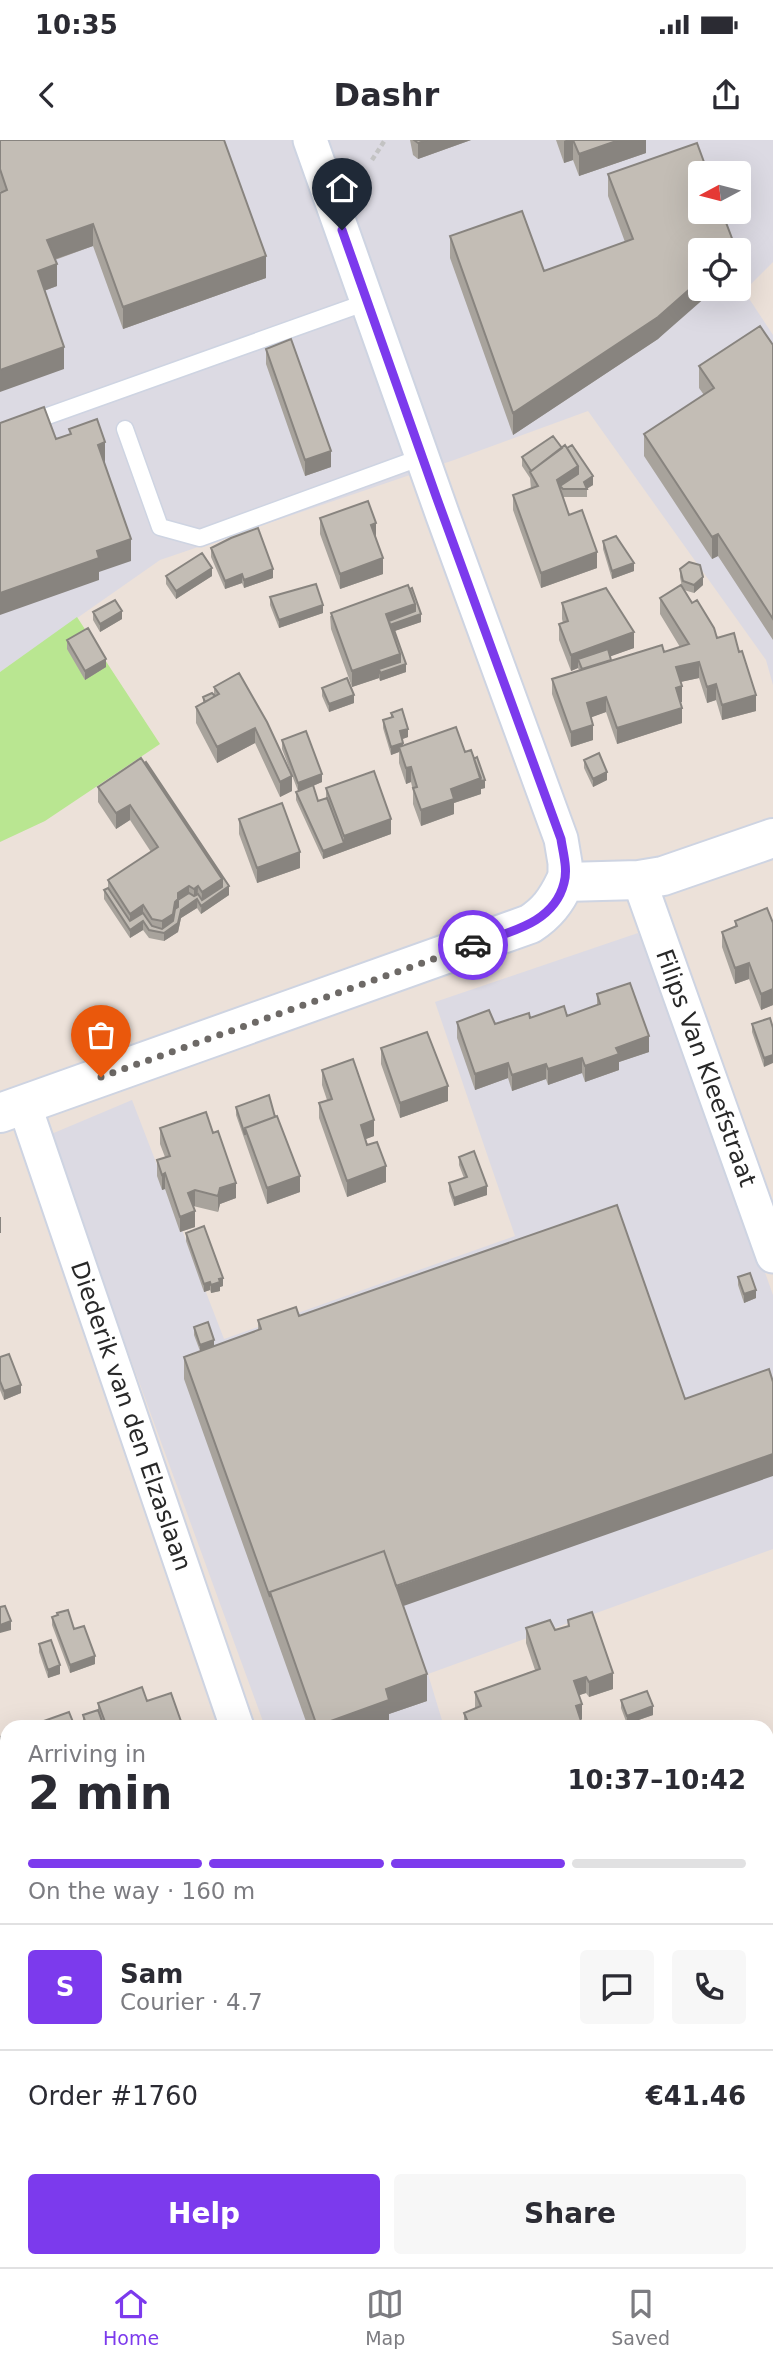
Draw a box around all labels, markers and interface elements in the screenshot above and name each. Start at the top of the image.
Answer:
text: 10:35 [35,10,118,40]
icon: back [28,76,66,114]
text: Dashr [334,76,439,114]
icon: share [707,76,745,114]
pin [312,158,372,230]
north arrow [688,161,751,224]
map controls [688,161,751,301]
icon: home [323,169,361,207]
button: locate [688,238,751,301]
courier [438,910,508,980]
icon: car [454,926,492,964]
street label: Filips Van Kleefstraat [650,946,762,1190]
pin [71,1005,131,1077]
icon: bag [82,1016,120,1054]
street label: Diederik van den Elzaslaan [65,1258,197,1574]
text: Arriving in [28,1741,146,1767]
text: 10:37–10:42 [567,1765,746,1795]
text: 2 min [28,1766,172,1820]
text: On the way · 160 m [28,1878,255,1904]
button: chat [580,1950,654,2024]
button: phone [672,1950,746,2024]
text: Sam [120,1959,183,1989]
text: S [56,1972,74,2002]
text: Courier · 4.7 [120,1989,263,2015]
text: Order #1760 [28,2081,198,2111]
text: €41.46 [646,2081,746,2111]
button: Help [28,2174,380,2254]
button: Share [394,2174,746,2254]
tab: Home [103,2285,159,2349]
tab: Map [365,2285,405,2349]
tab: Saved [611,2285,670,2349]

